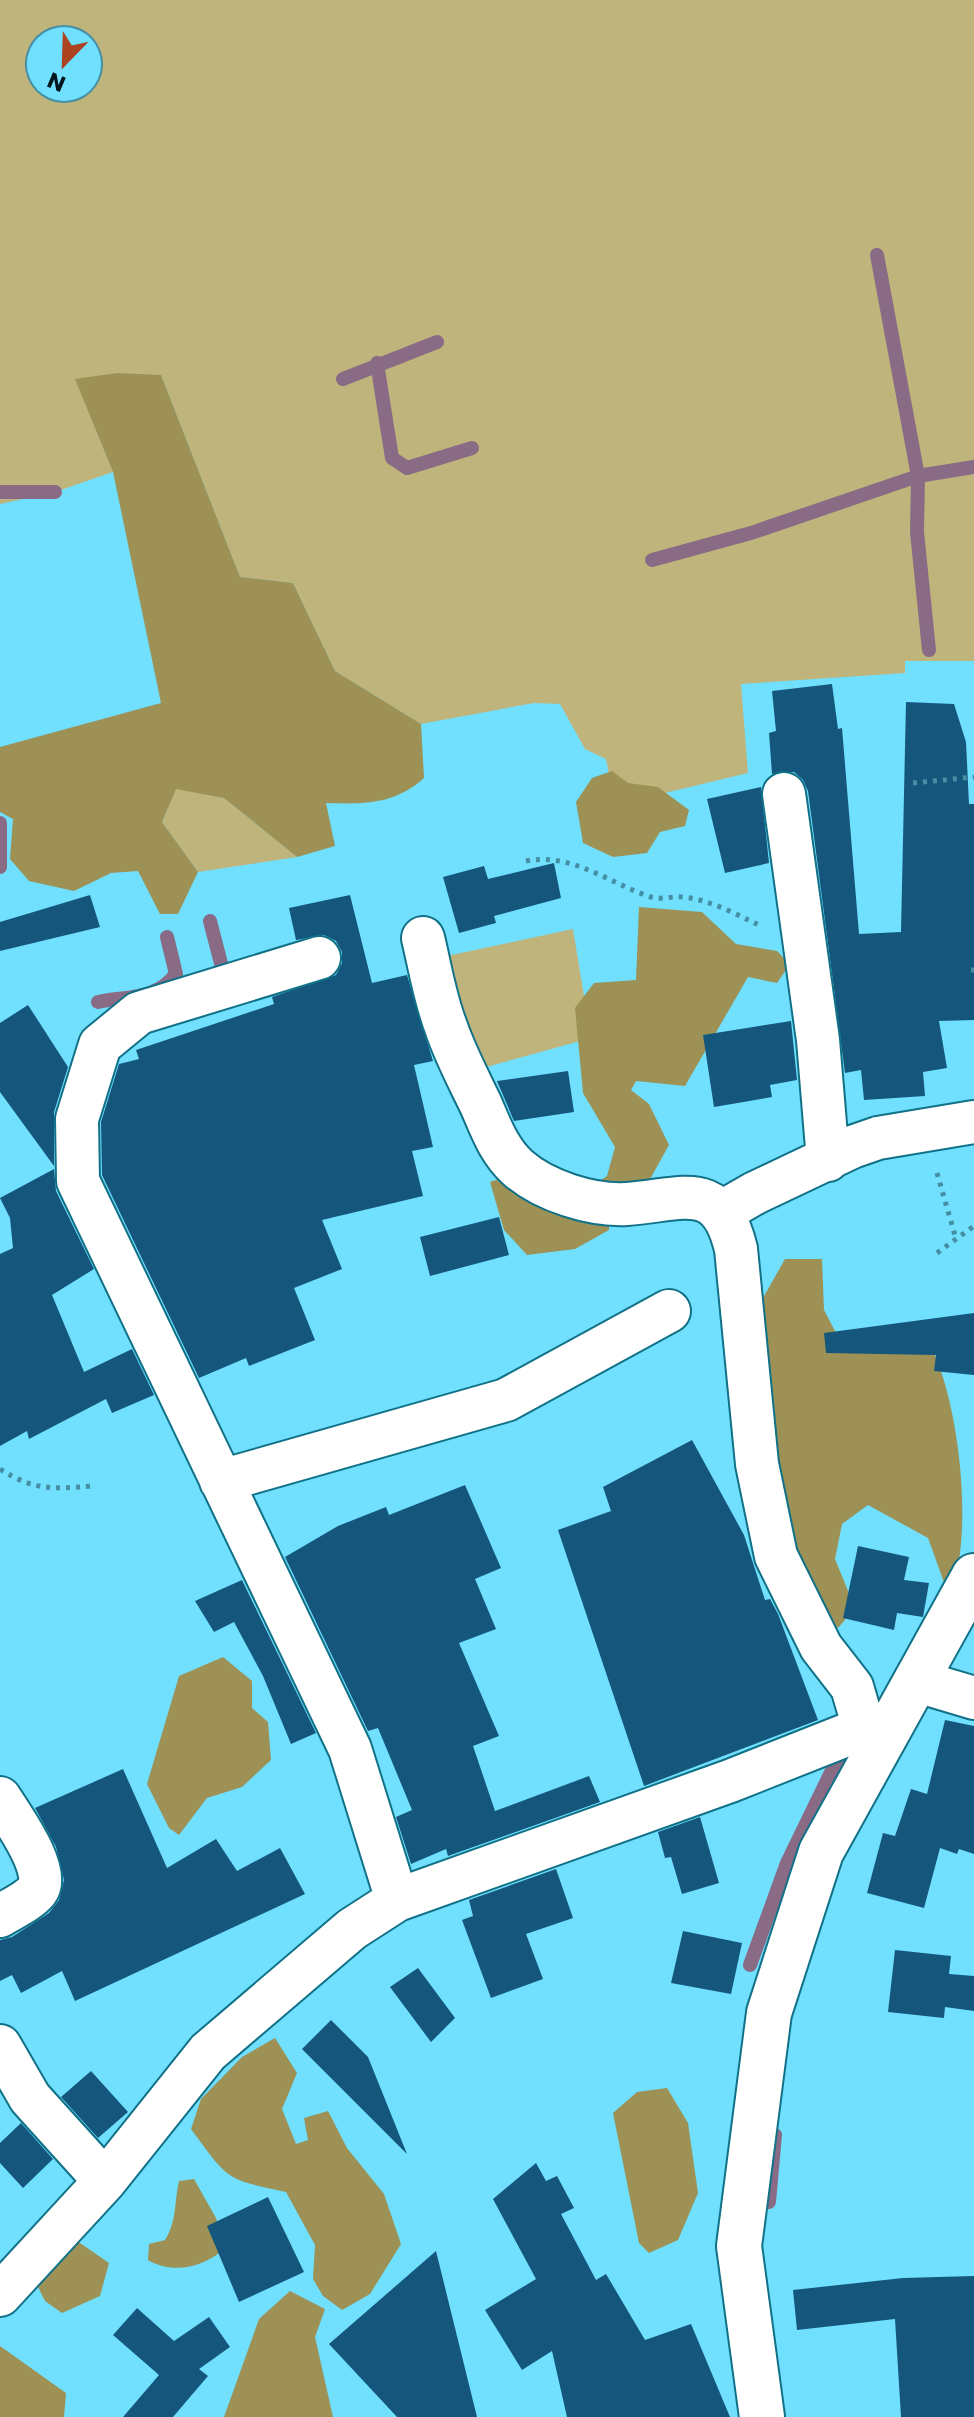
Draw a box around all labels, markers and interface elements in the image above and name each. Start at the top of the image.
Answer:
north arrow [24,24,104,104]
text: N [43,64,70,99]

